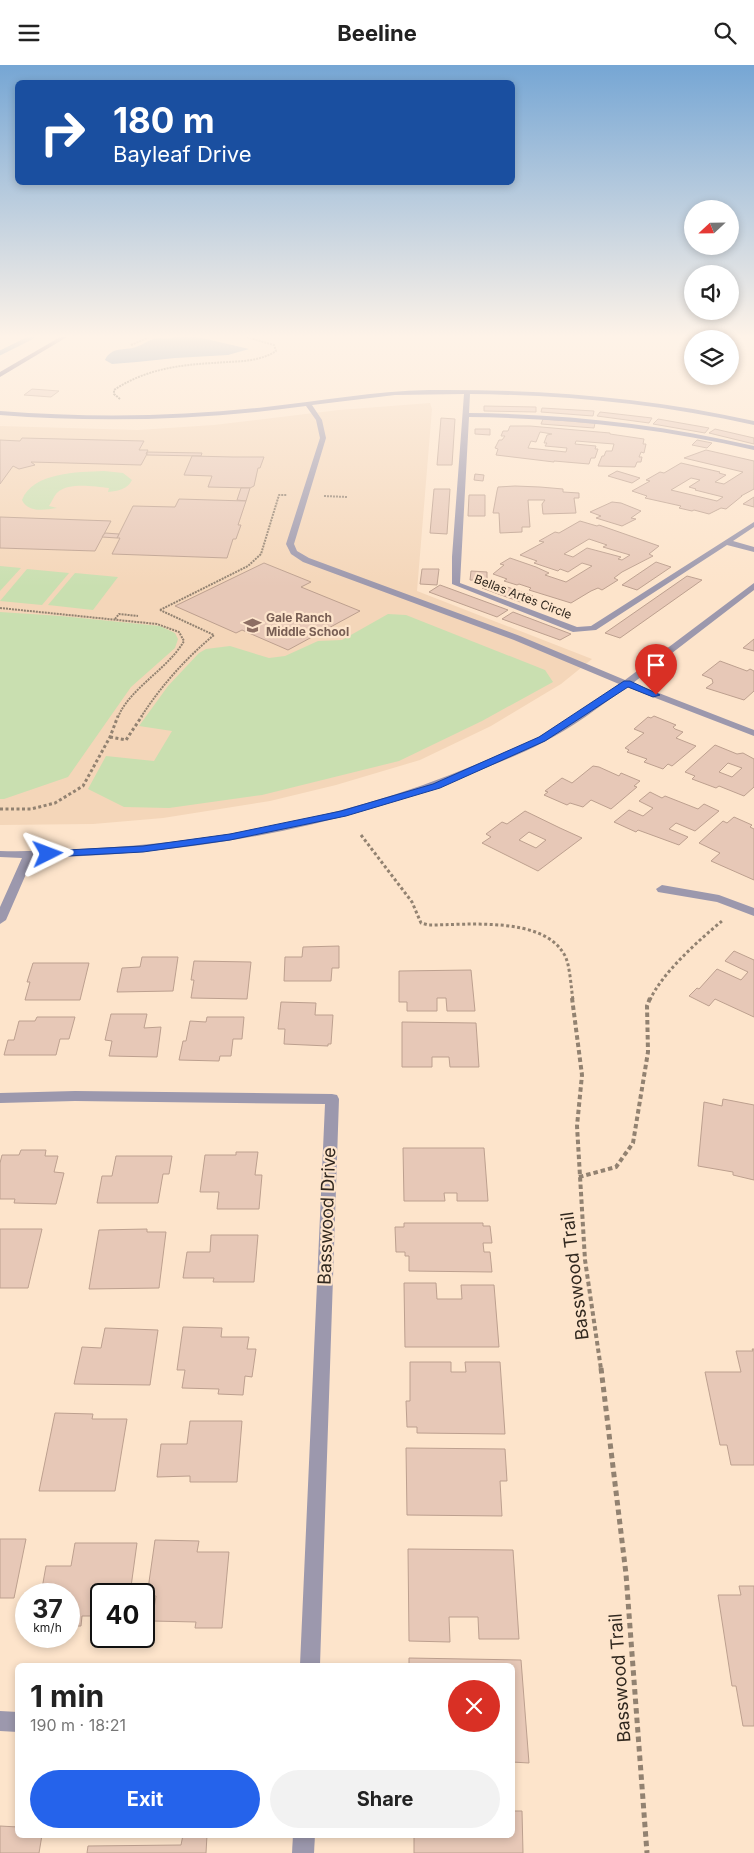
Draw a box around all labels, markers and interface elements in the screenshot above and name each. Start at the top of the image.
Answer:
icon: menu [15,19,43,47]
icon: search [711,19,739,47]
text: Beeline [337,20,417,46]
text: 180 m [113,99,215,141]
icon: right [30,100,95,165]
text: Bayleaf Drive [113,141,252,167]
north arrow [684,200,739,255]
map controls [684,200,739,385]
button: sound [684,265,739,320]
button: layers [684,330,739,385]
street label: Bellas Artes Circle [472,571,574,622]
place label: Gale Ranch Middle School [266,610,349,639]
school or university icon: Gale Ranch Middle School [242,615,262,635]
pin [635,644,677,695]
icon: arrive [642,651,670,679]
position arrow [21,827,73,879]
street label: Basswood Drive [314,1147,339,1285]
street label: Basswood Trail [556,1211,593,1341]
speed limit sign: 40 [90,1583,155,1648]
text: 37 [32,1594,63,1624]
street label: Basswood Trail [605,1613,634,1743]
text: km/h [33,1620,62,1635]
text: 1 min [30,1678,104,1714]
button: close [448,1680,500,1732]
text: 190 m · 18:21 [30,1715,126,1735]
button: Exit [30,1770,260,1828]
button: Share [270,1770,500,1828]

